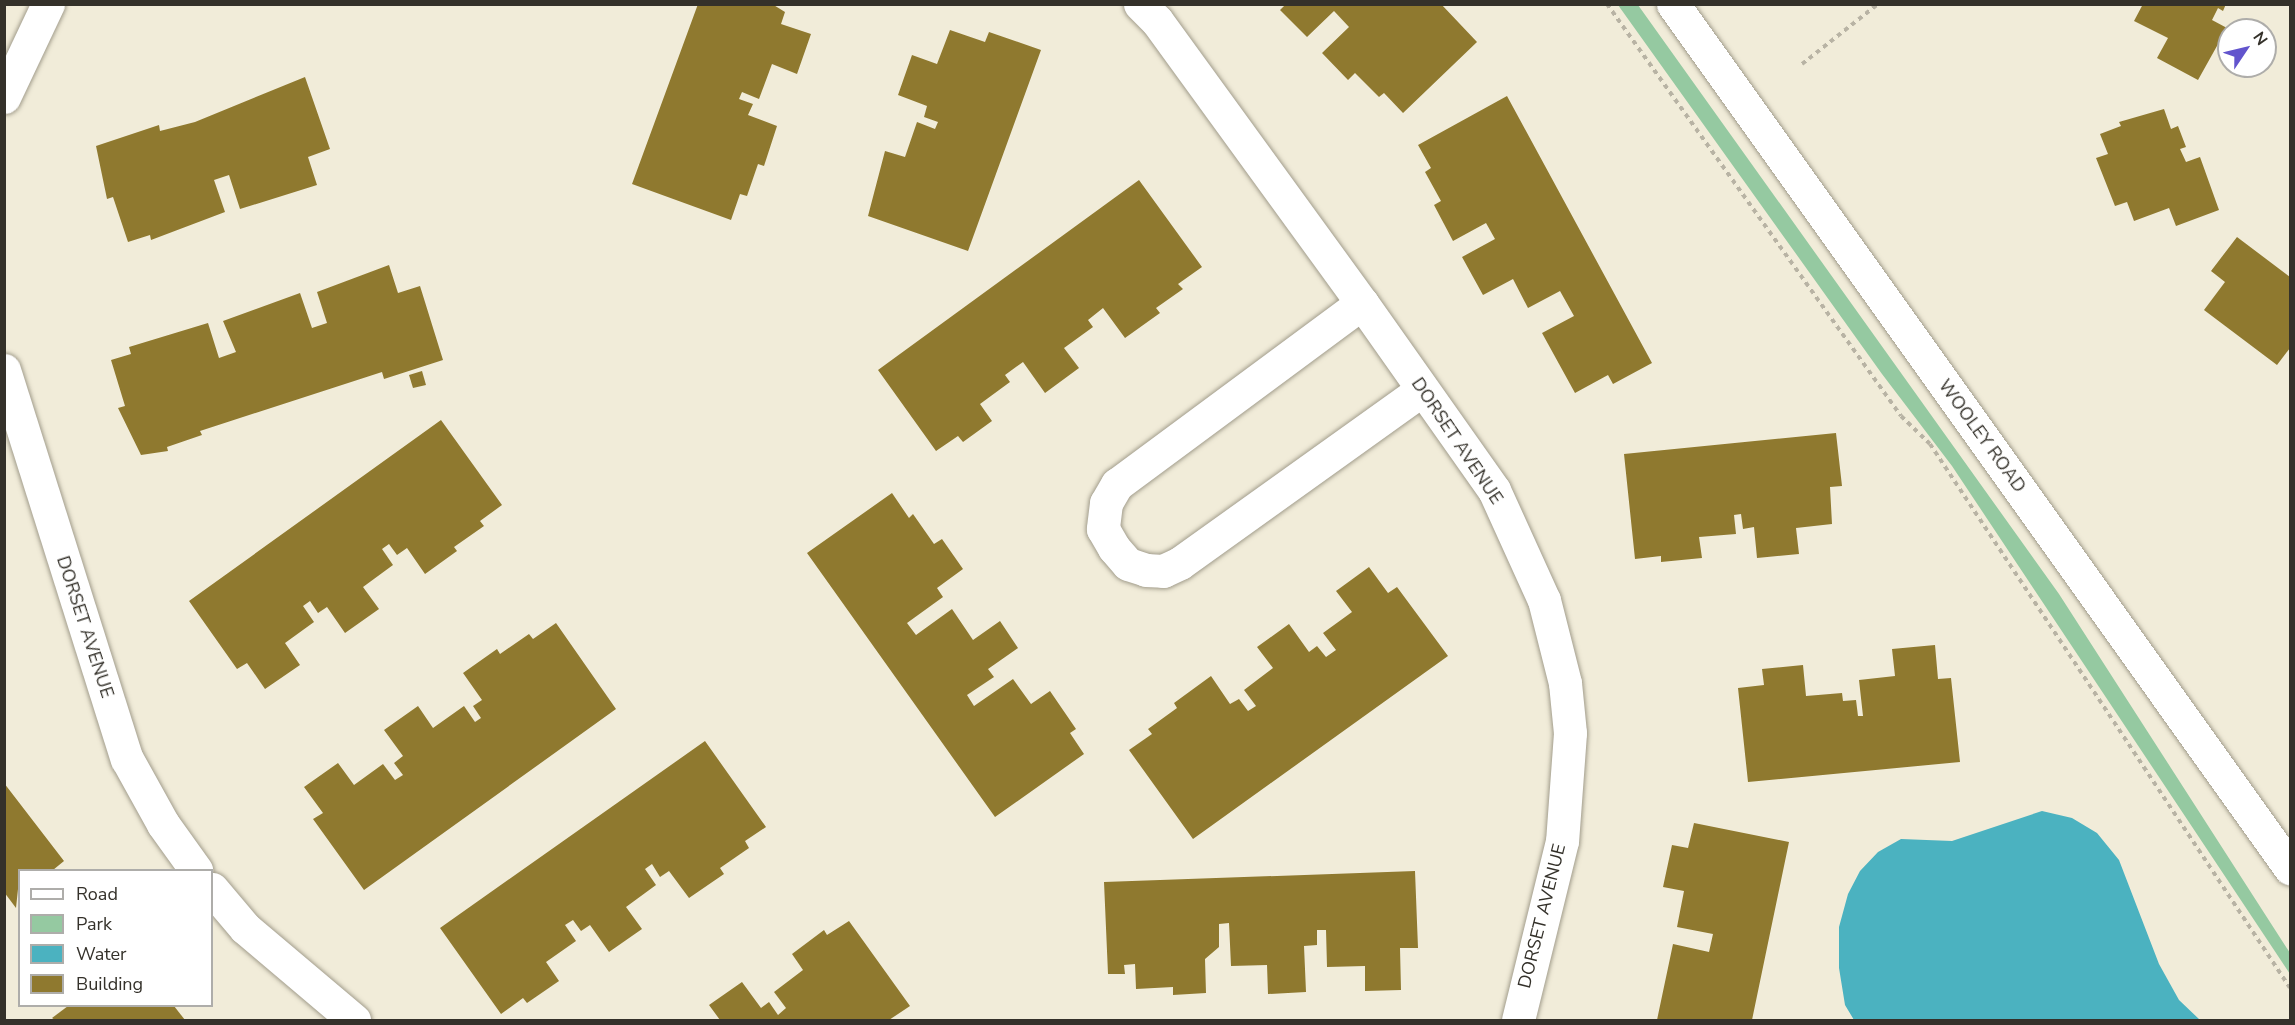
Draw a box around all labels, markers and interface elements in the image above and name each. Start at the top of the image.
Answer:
north arrow [2217,18,2277,78]
text: N [2248,28,2273,50]
street label: DORSET AVENUE [1407,374,1507,508]
street label: WOOLEY ROAD [1934,375,2030,497]
street label: DORSET AVENUE [52,553,118,701]
street label: DORSET AVENUE [1514,842,1570,990]
legend [18,869,213,1007]
text: Road [76,882,118,906]
text: Park [76,912,112,936]
text: Water [76,942,127,966]
text: Building [76,972,143,996]

